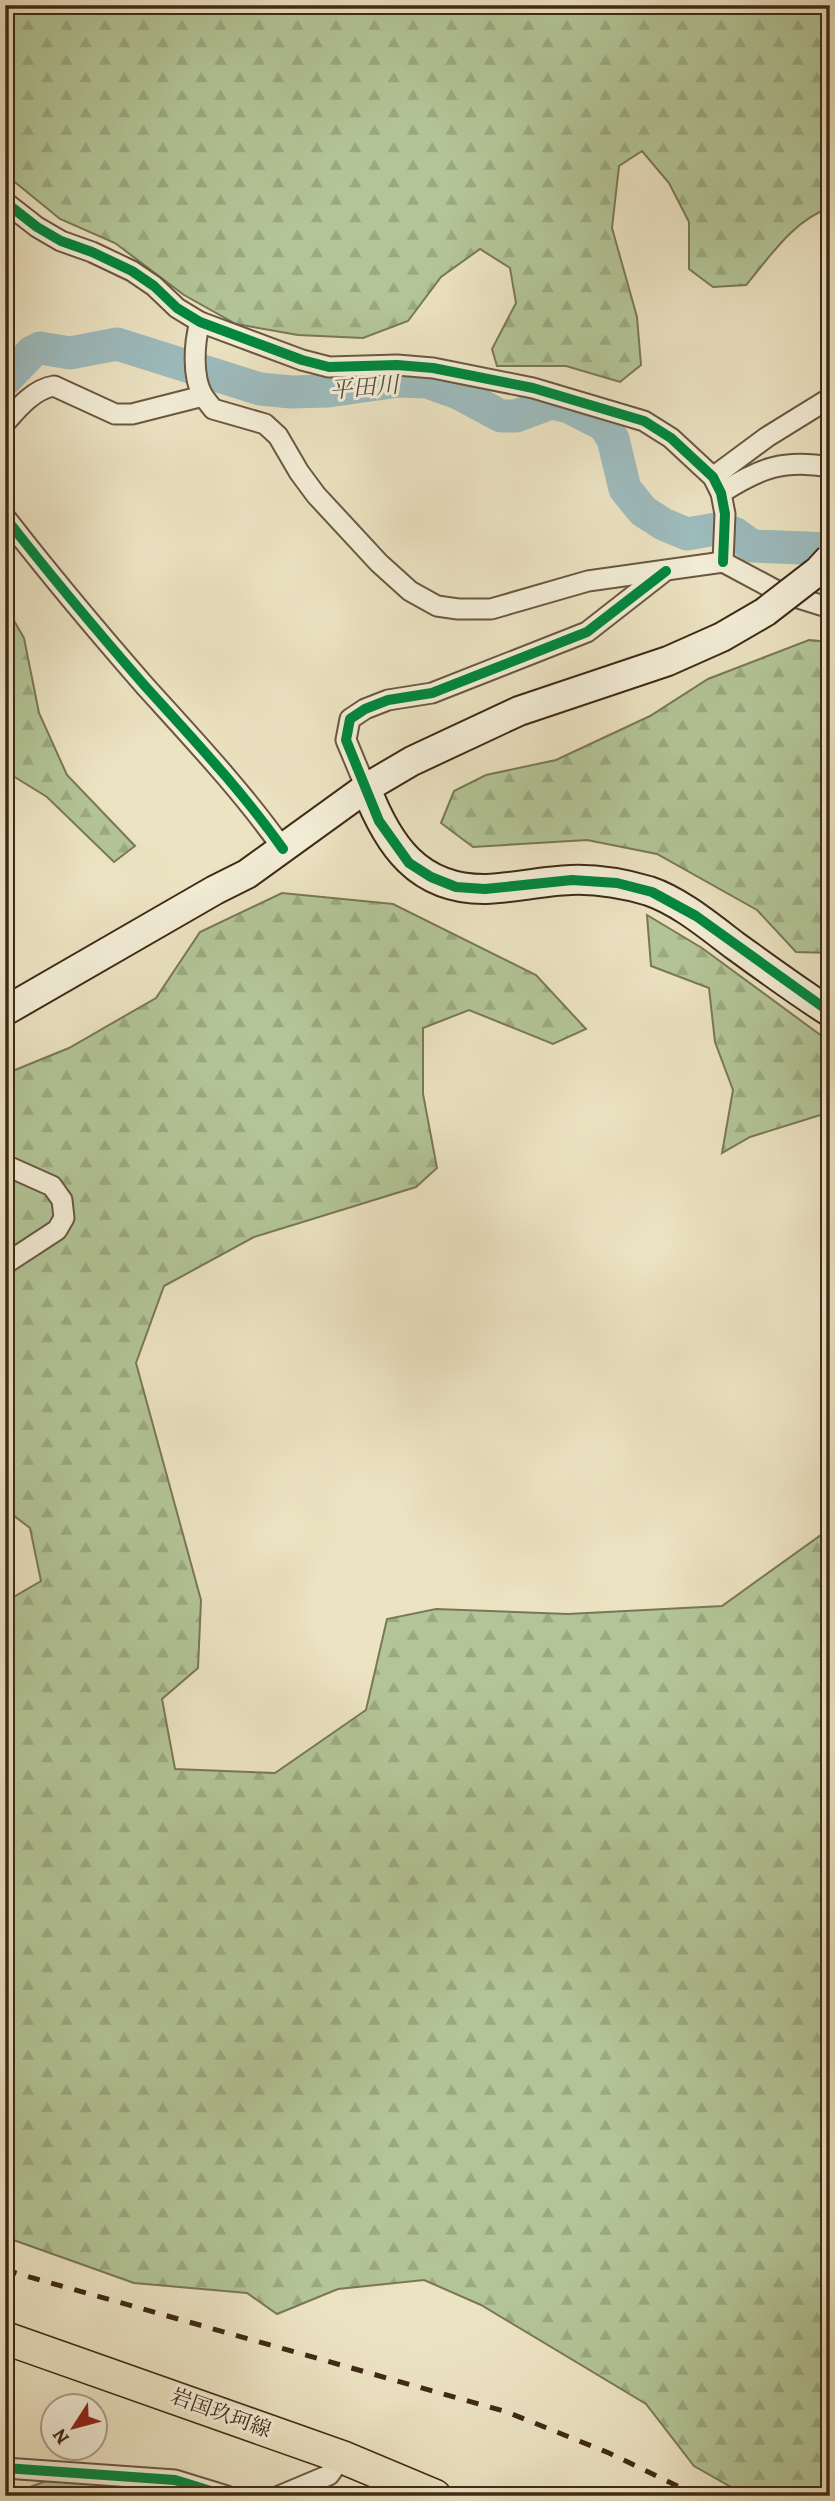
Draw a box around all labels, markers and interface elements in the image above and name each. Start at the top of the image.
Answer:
water label: 平田川 [328,369,403,406]
street label: 岩国玖珂線 [167,2382,275,2444]
north arrow [38,2392,108,2462]
text: N [46,2423,76,2450]

